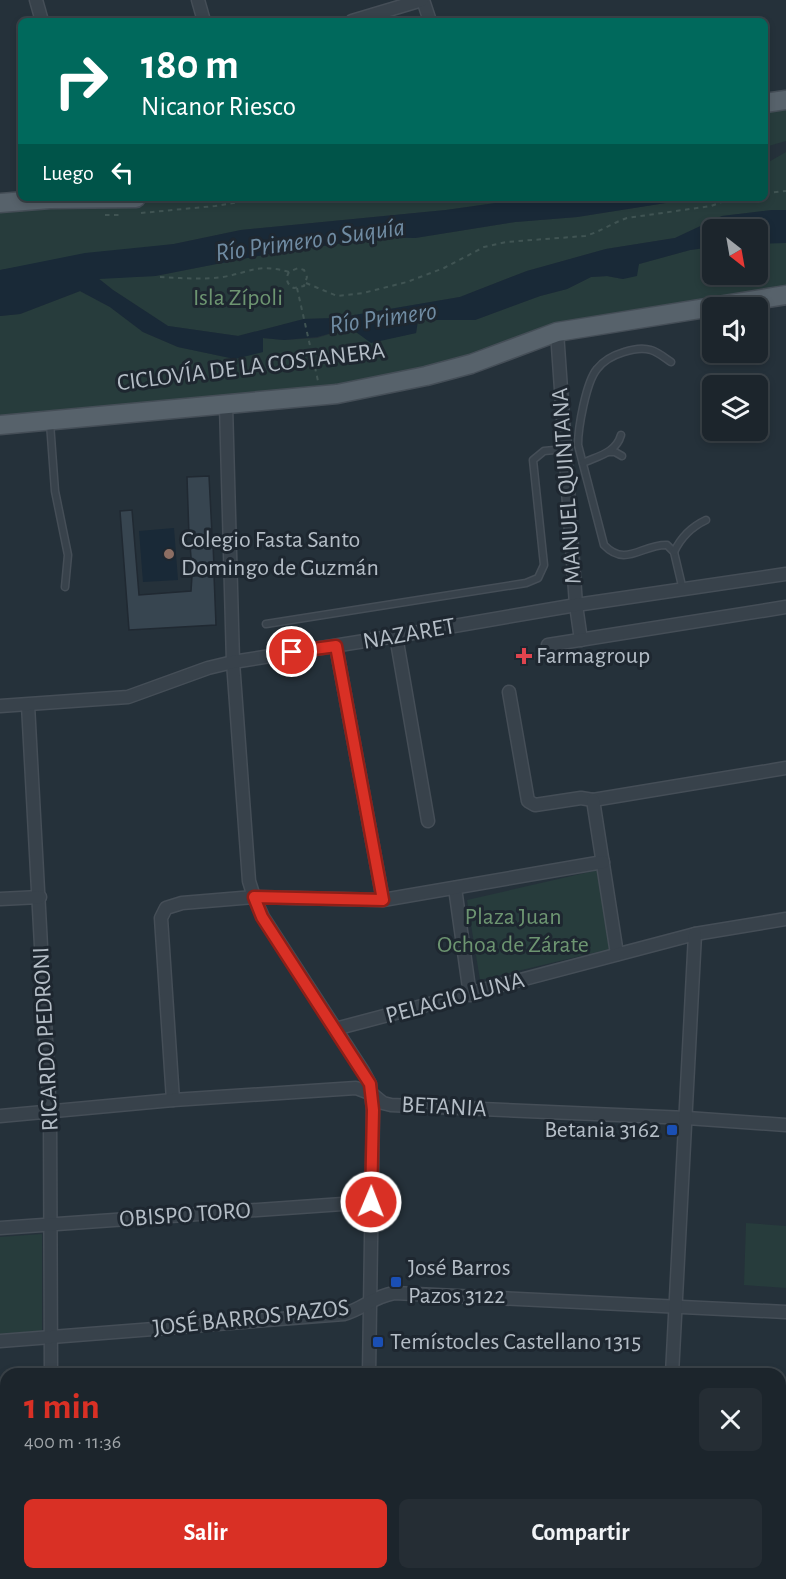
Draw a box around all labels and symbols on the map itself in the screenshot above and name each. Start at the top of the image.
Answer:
water label: Río Primero o Suquía [214,214,406,266]
north arrow [702,219,768,285]
park label: Isla Zípoli [193,286,283,310]
water label: Río Primero [328,298,438,338]
street label: CICLOVÍA DE LA COSTANERA [115,337,386,395]
street label: MANUEL QUINTANA [548,387,586,585]
place label: Colegio Fasta Santo Domingo de Guzmán [181,528,379,580]
marker: Colegio Fasta Santo Domingo de Guzmán [162,547,176,561]
street label: NAZARET [361,614,457,654]
pin [266,626,317,677]
place label: Farmagroup [536,644,650,668]
marker: Farmagroup [517,649,531,663]
park label: Plaza Juan Ochoa de Zárate [437,905,589,957]
street label: RICARDO PEDRONI [29,946,63,1132]
street label: PELAGIO LUNA [383,968,527,1028]
street label: BETANIA [401,1093,487,1121]
place label: Betania 3162 [544,1118,660,1142]
marker: Betania 3162 [665,1123,679,1137]
position arrow [339,1170,403,1234]
street label: OBISPO TORO [118,1198,252,1232]
place label: José Barros Pazos 3122 [408,1256,511,1308]
marker: José Barros Pazos 3122 [389,1275,403,1289]
street label: JOSÉ BARROS PAZOS [151,1294,350,1340]
place label: Temístocles Castellano 1315 [390,1330,641,1354]
marker: Temístocles Castellano 1315 [371,1335,385,1349]

